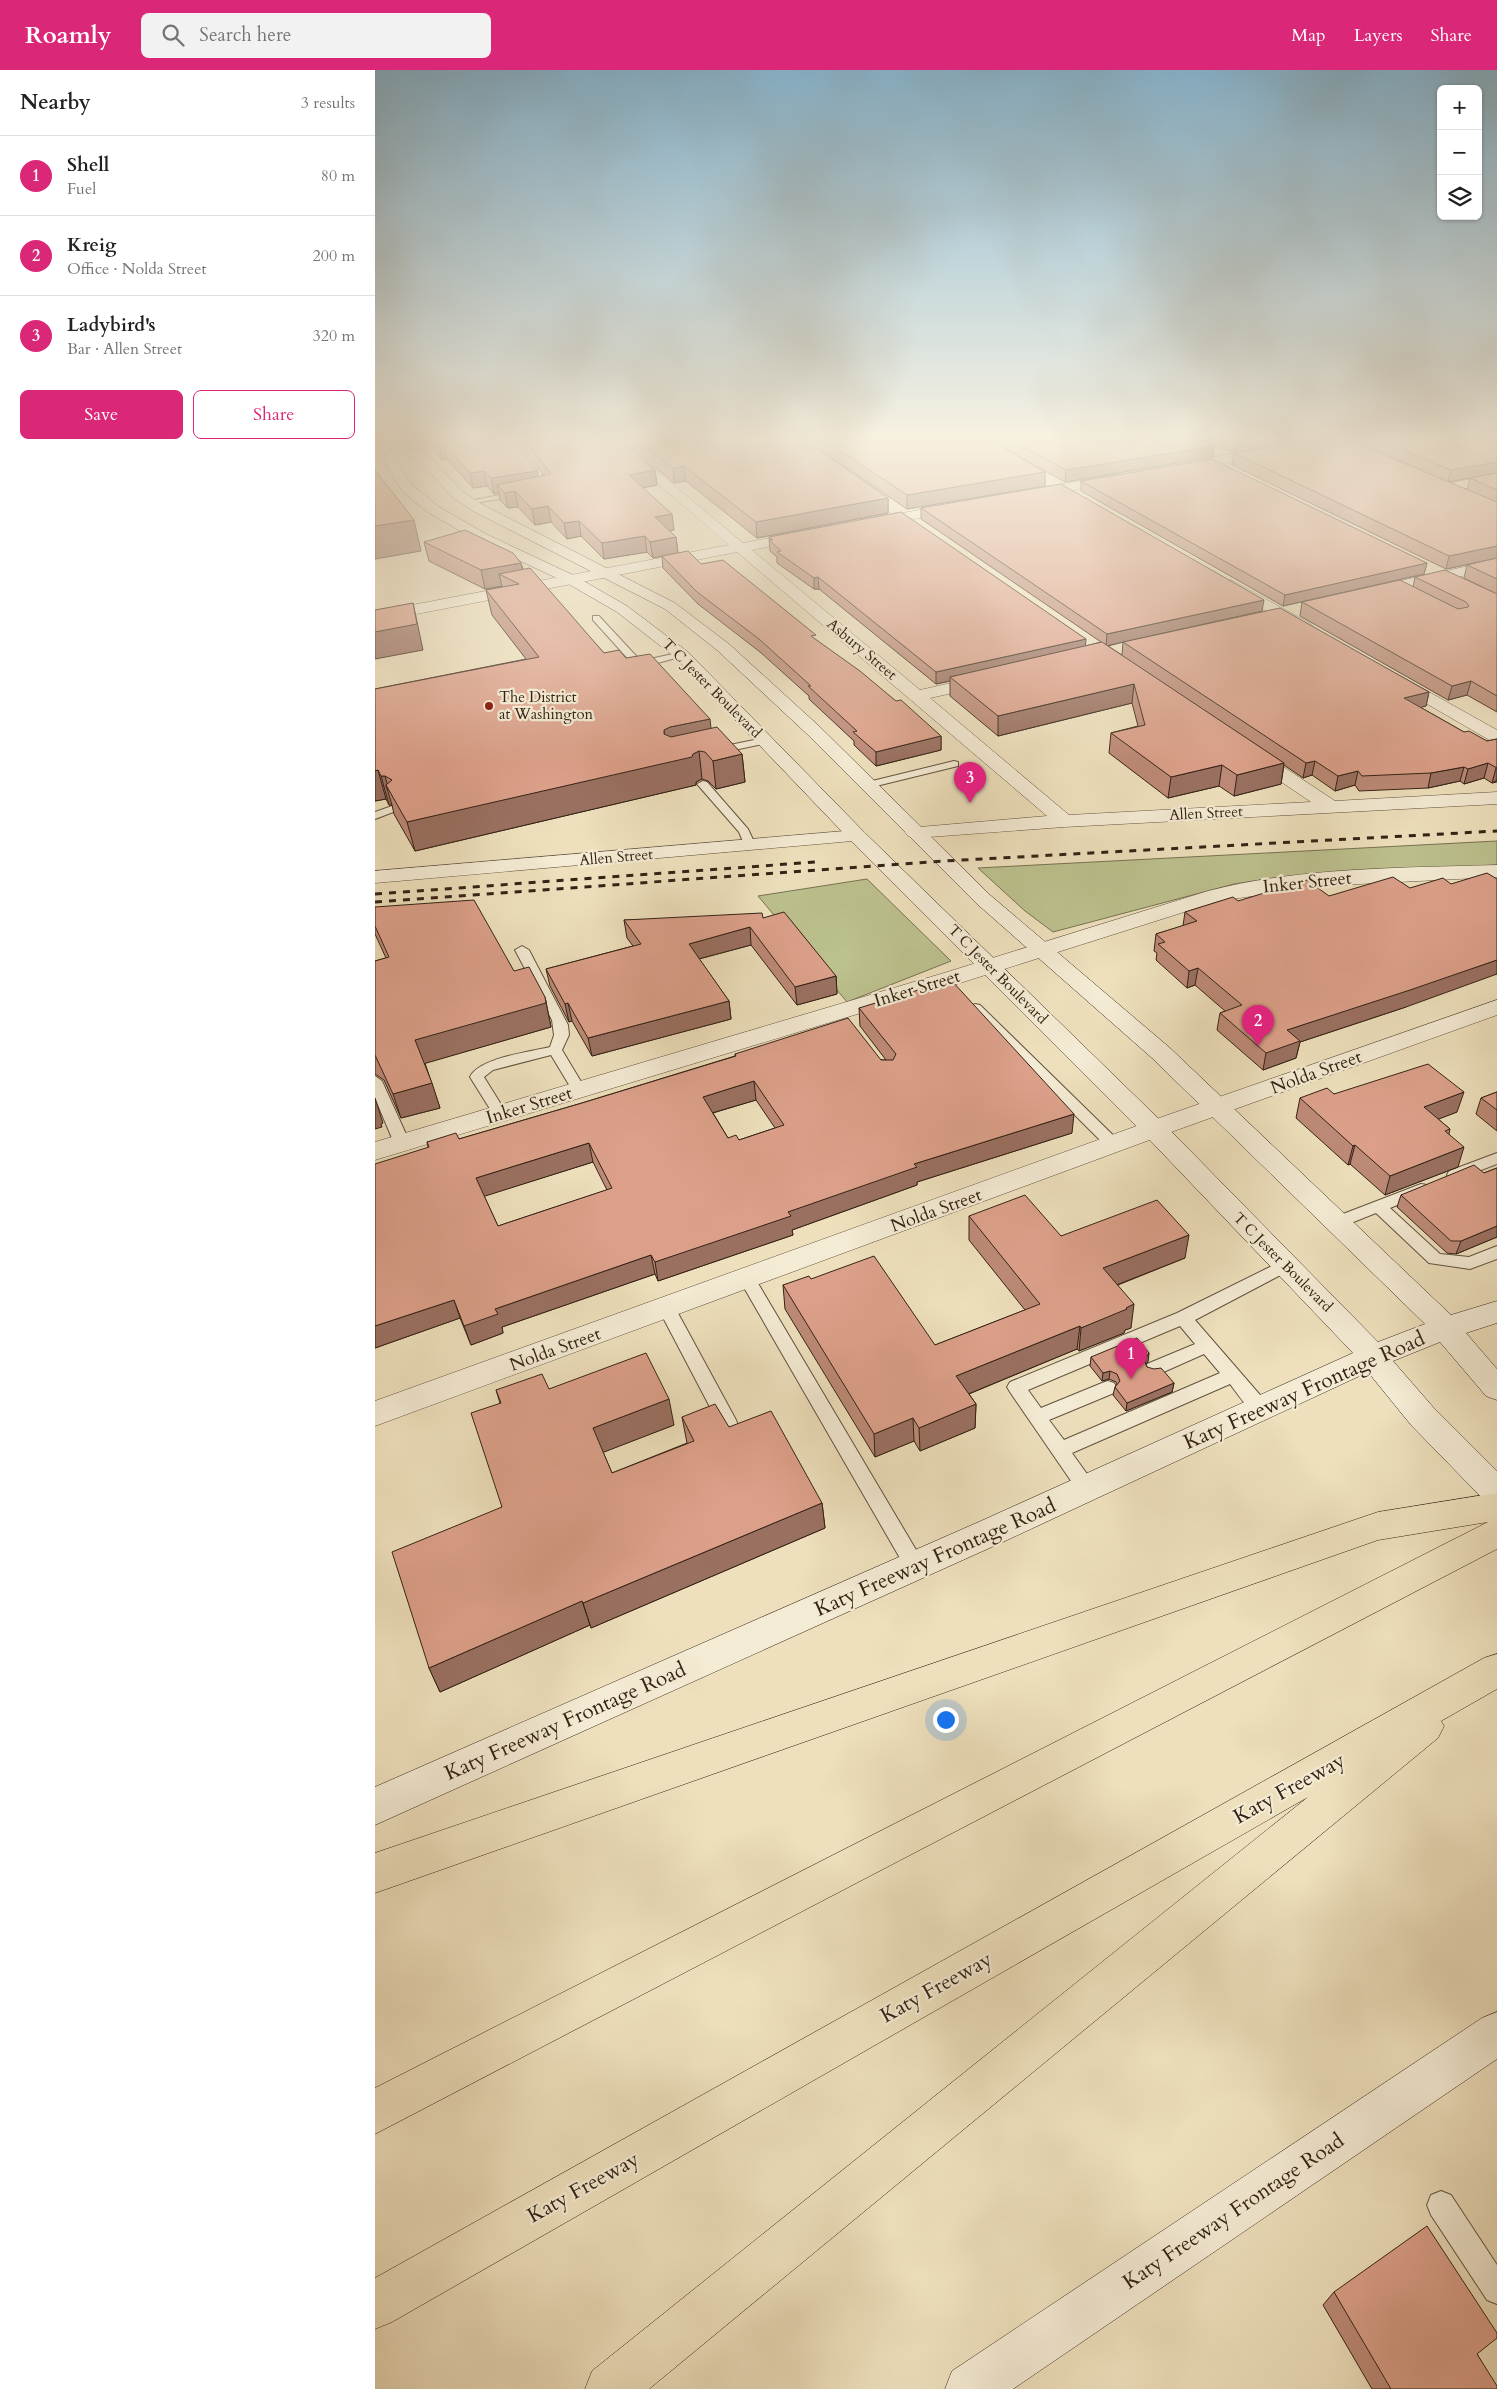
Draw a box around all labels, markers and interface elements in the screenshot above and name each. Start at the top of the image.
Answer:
search box [141,13,491,58]
text: Roamly [25,19,111,52]
icon: search [159,21,187,49]
text: Search here [199,22,291,48]
text: Map [1291,23,1326,48]
text: Layers [1354,23,1403,48]
text: Share [1431,23,1472,48]
map controls [1437,85,1482,220]
button: + [1437,85,1482,130]
text: Nearby [20,88,91,117]
text: 3 results [301,92,355,114]
button: − [1437,130,1482,175]
text: Shell [67,152,109,178]
text: 1 [32,165,40,187]
text: 80 m [321,165,355,187]
button: layers [1437,175,1482,220]
text: Fuel [67,178,96,200]
text: Kreig [67,232,116,258]
text: 2 [32,245,40,267]
text: 200 m [313,245,355,267]
text: Office · Nolda Street [67,258,206,280]
text: Ladybird's [67,312,156,338]
text: 3 [32,325,40,347]
text: 320 m [313,325,355,347]
text: Bar · Allen Street [67,338,182,360]
button: Save [20,390,183,439]
button: Share [193,390,355,439]
street label: Asbury Street [823,614,901,684]
street label: T C Jester Boulevard [658,634,766,742]
place label: The District at Washington [499,687,594,724]
marker: The District at Washington [483,700,495,712]
pin: 3 [954,762,986,803]
street label: Allen Street [1169,801,1244,825]
street label: Allen Street [578,844,654,870]
street label: Inker Street [1262,865,1353,900]
street label: T C Jester Boulevard [944,920,1052,1028]
street label: Inker Street [871,963,964,1013]
pin: 2 [1242,1005,1274,1046]
street label: Nolda Street [1267,1044,1365,1100]
street label: Inker Street [483,1080,576,1130]
street label: Nolda Street [887,1182,985,1238]
street label: T C Jester Boulevard [1229,1208,1337,1316]
street label: Nolda Street [506,1321,604,1377]
street label: Katy Freeway Frontage Road [1179,1324,1429,1457]
pin: 1 [1115,1338,1147,1379]
street label: Katy Freeway Frontage Road [810,1491,1060,1624]
street label: Katy Freeway Frontage Road [440,1655,690,1788]
your location [933,1707,959,1733]
street label: Katy Freeway [1228,1746,1350,1831]
street label: Katy Freeway [875,1945,997,2030]
street label: Katy Freeway Frontage Road [1117,2126,1350,2296]
street label: Katy Freeway [522,2145,644,2230]

